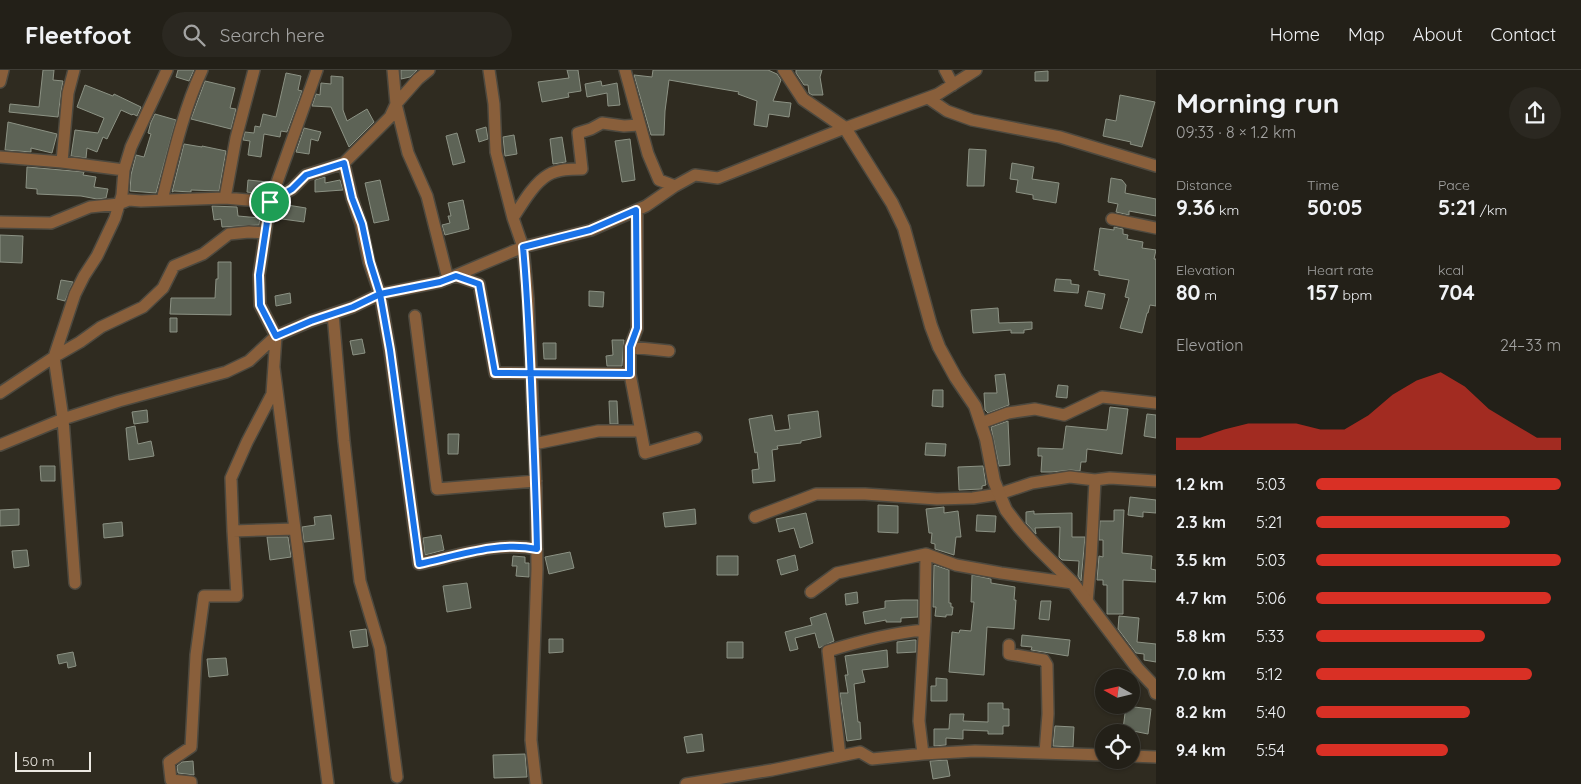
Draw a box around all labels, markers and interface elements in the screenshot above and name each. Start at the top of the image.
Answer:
search box [162,12,512,57]
text: Fleetfoot [25,20,132,50]
icon: search [180,21,208,49]
text: Search here [220,23,325,47]
text: Home [1270,23,1320,46]
text: Map [1348,23,1385,46]
text: About [1413,23,1463,46]
text: Contact [1491,23,1556,46]
text: Morning run [1176,85,1340,120]
button: share [1509,87,1561,139]
text: 09:33 · 8 × 1.2 km [1176,122,1296,142]
text: Distance [1176,176,1232,194]
text: Time [1307,176,1339,194]
text: Pace [1438,176,1470,194]
pin [249,181,291,223]
icon: arrive [256,188,284,216]
text: 9.36 [1176,194,1215,220]
text: 50:05 [1307,194,1363,220]
text: 5:21 [1438,194,1476,220]
text: km [1215,201,1239,219]
text: /km [1476,201,1507,219]
text: Elevation [1176,261,1235,279]
text: Heart rate [1307,261,1374,279]
text: kcal [1438,261,1464,279]
text: 80 [1176,279,1200,305]
text: 157 [1307,279,1339,305]
text: 704 [1438,279,1475,305]
text: m [1200,286,1217,304]
text: bpm [1339,286,1372,304]
text: Elevation [1176,335,1243,355]
text: 24–33 m [1500,335,1561,355]
text: 1.2 km [1176,474,1224,494]
text: 5:03 [1256,474,1286,494]
text: 2.3 km [1176,512,1226,532]
text: 5:21 [1256,512,1283,532]
text: 3.5 km [1176,550,1226,570]
text: 5:03 [1256,550,1286,570]
text: 4.7 km [1176,588,1227,608]
text: 5:06 [1256,588,1286,608]
text: 5.8 km [1176,626,1226,646]
text: 5:33 [1256,626,1284,646]
text: 7.0 km [1176,664,1226,684]
text: 5:12 [1256,664,1283,684]
north arrow [1095,669,1140,714]
map controls [1095,669,1140,769]
text: 8.2 km [1176,702,1226,722]
text: 5:40 [1256,702,1286,722]
button: locate [1095,724,1140,769]
text: 9.4 km [1176,740,1226,760]
text: 5:54 [1256,740,1285,760]
scale bar [15,749,91,772]
text: 50 m [22,752,55,770]

